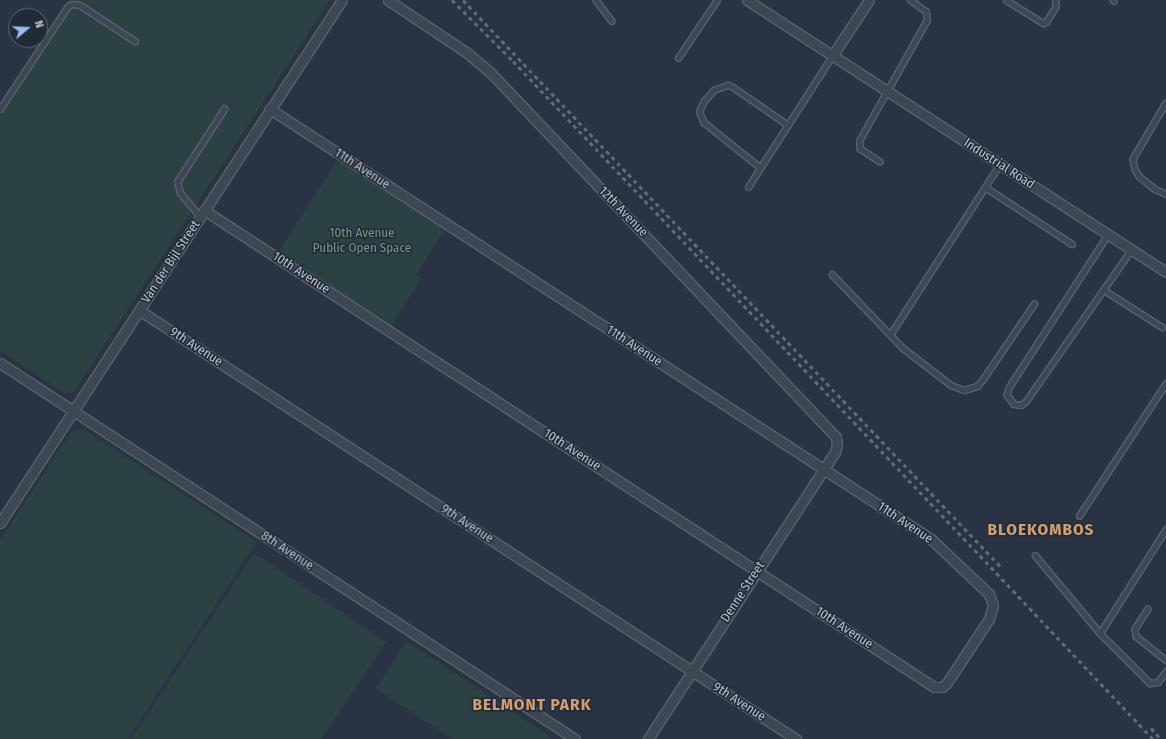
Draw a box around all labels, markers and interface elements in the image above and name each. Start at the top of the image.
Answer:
north arrow [8,8,48,48]
text: N [32,19,46,29]
street label: Industrial Road [961,135,1037,193]
street label: 11th Avenue [331,145,393,193]
street label: 12th Avenue [595,184,651,240]
street label: Van der Bijl Street [138,218,204,306]
park label: 10th Avenue Public Open Space [313,226,411,257]
street label: 10th Avenue [269,249,333,297]
street label: 11th Avenue [603,322,665,370]
street label: 9th Avenue [167,324,225,370]
street label: 10th Avenue [540,426,604,474]
street label: 11th Avenue [874,499,936,547]
street label: 9th Avenue [438,501,496,547]
district label: BLOEKOMBOS [988,520,1094,540]
street label: 8th Avenue [258,528,316,574]
street label: Denne Street [718,559,768,625]
street label: 10th Avenue [812,604,876,652]
street label: 9th Avenue [710,679,768,725]
district label: BELMONT PARK [472,695,592,715]

